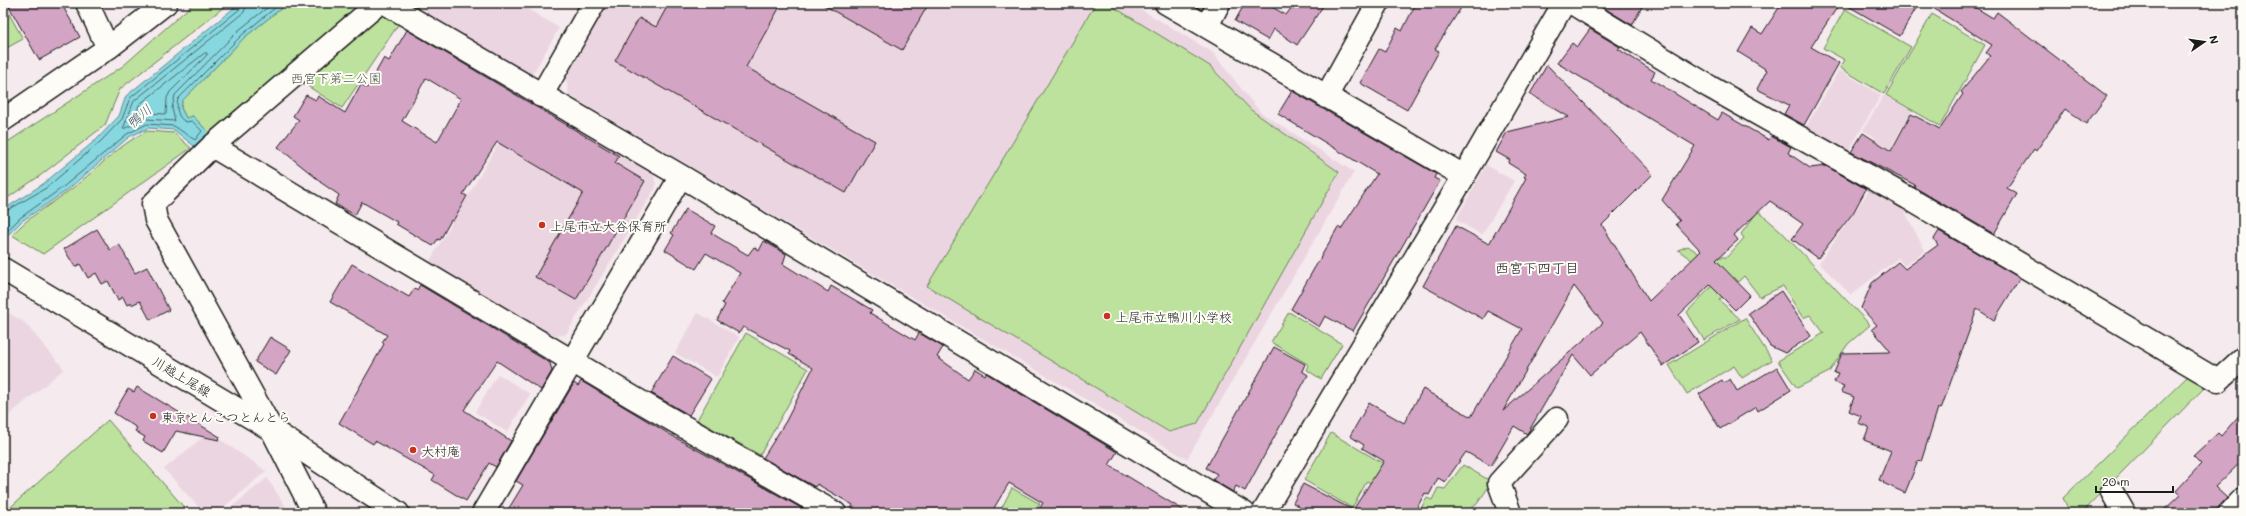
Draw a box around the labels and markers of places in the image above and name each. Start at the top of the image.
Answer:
place label: 上尾市立大谷保育所 [550,217,667,234]
marker: 上尾市立大谷保育所 [537,220,547,230]
place label: 上尾市立鴨川小学校 [1115,308,1232,325]
marker: 上尾市立鴨川小学校 [1102,311,1112,321]
place label: 東京とんこつとんとら [161,408,291,425]
marker: 東京とんこつとんとら [148,411,158,421]
place label: 大村庵 [421,442,460,459]
marker: 大村庵 [408,445,418,455]

